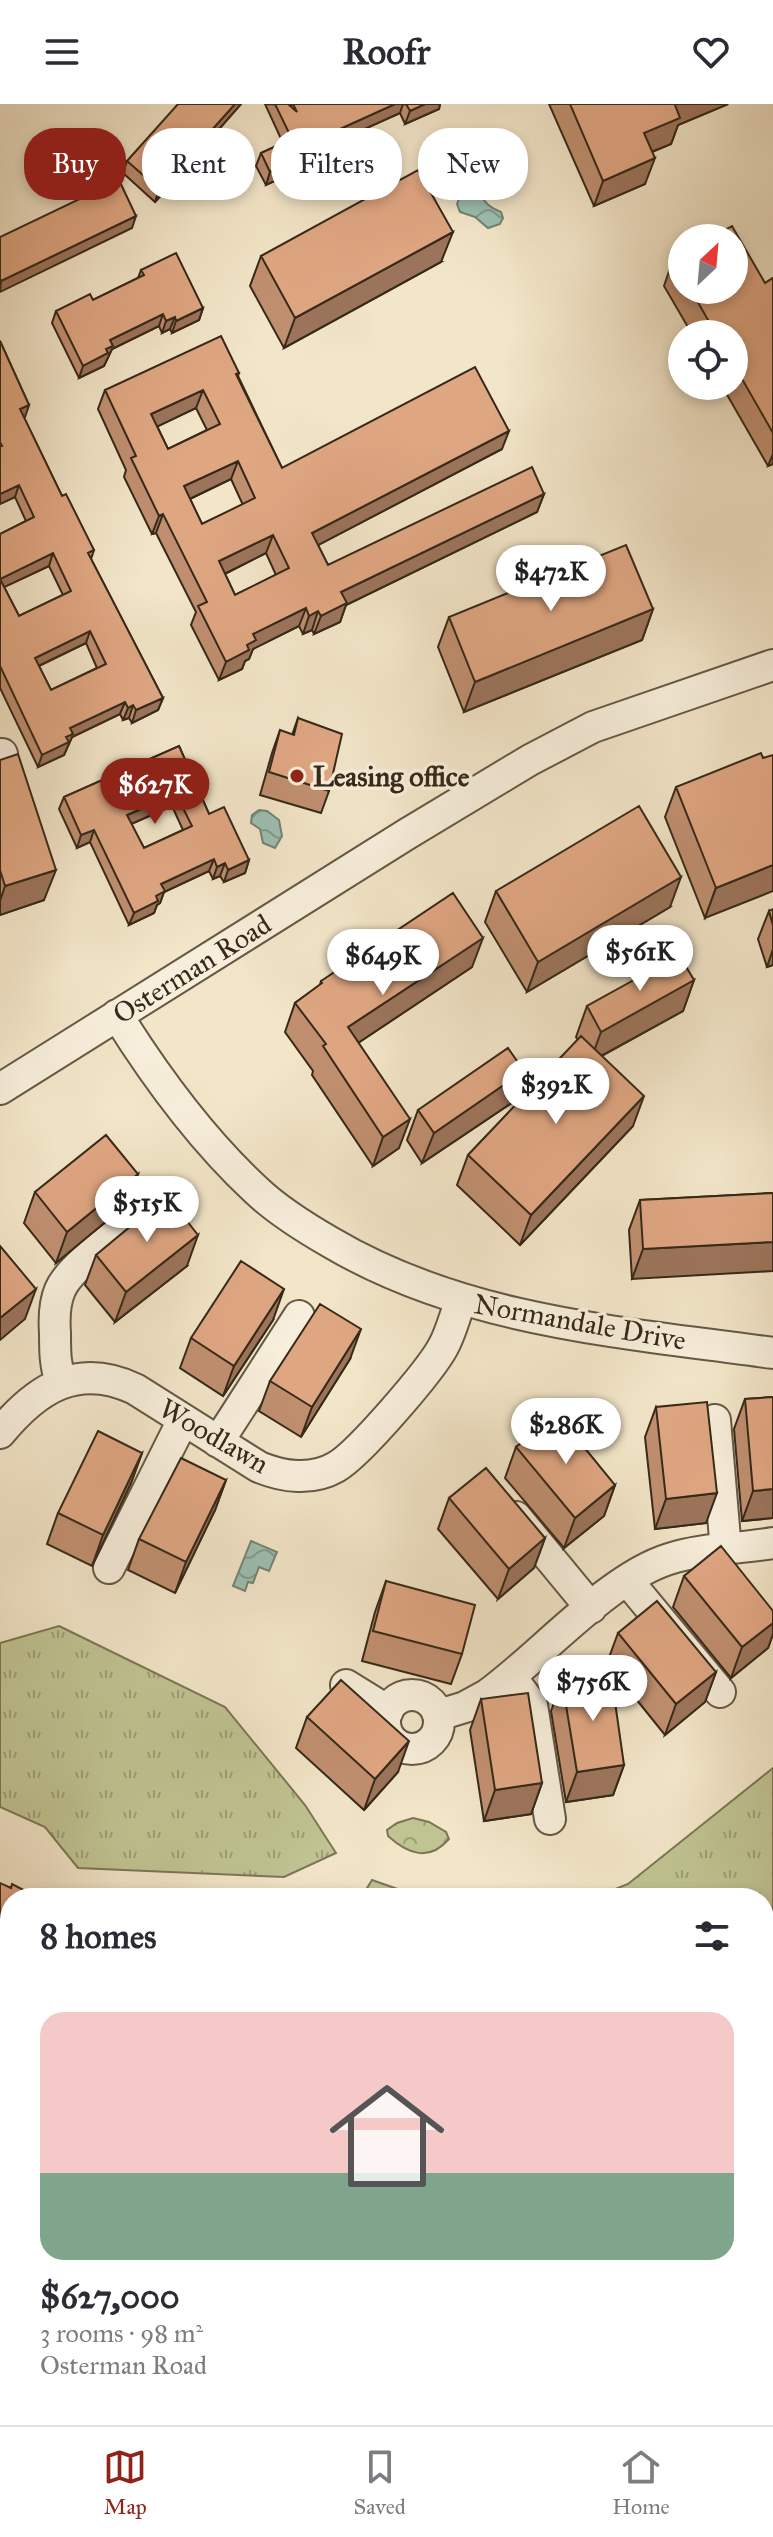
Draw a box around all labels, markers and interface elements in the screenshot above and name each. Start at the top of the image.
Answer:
icon: menu [40,30,84,74]
text: Roofr [343,30,430,74]
icon: heart [689,30,733,74]
chip: Buy [24,128,126,200]
chip: Rent [142,128,255,200]
chip: Filters [271,128,402,200]
chip: New [418,128,528,200]
north arrow [668,224,748,304]
map controls [668,224,748,400]
button: locate [668,320,748,400]
pin: $472K [495,545,607,613]
text: $472K [514,555,588,587]
pin: $627K [99,758,211,826]
place label: Leasing office [313,759,470,794]
marker: Leasing office [288,767,306,785]
text: $627K [118,768,192,800]
street label: Osterman Road [106,907,278,1031]
pin: $561K [584,925,696,993]
pin: $649K [327,929,439,997]
text: $561K [605,935,675,967]
text: $649K [345,939,421,971]
pin: $392K [500,1058,612,1126]
text: $392K [520,1068,592,1100]
pin: $515K [91,1176,203,1244]
text: $515K [113,1186,181,1218]
street label: Normandale Drive [471,1286,689,1358]
street label: Woodlawn [153,1391,275,1481]
pin: $286K [510,1398,622,1466]
text: $286K [529,1408,603,1440]
pin: $756K [537,1655,649,1723]
text: $756K [556,1665,630,1697]
icon: filters [690,1914,734,1958]
text: 8 homes [40,1916,156,1957]
icon: home [315,2064,459,2208]
text: $627,000 [40,2276,180,2317]
text: 3 rooms · 98 m² [40,2317,203,2349]
text: Osterman Road [40,2349,207,2381]
tab: Map [103,2445,147,2520]
tab: Saved [354,2445,406,2520]
tab: Home [612,2445,670,2520]

